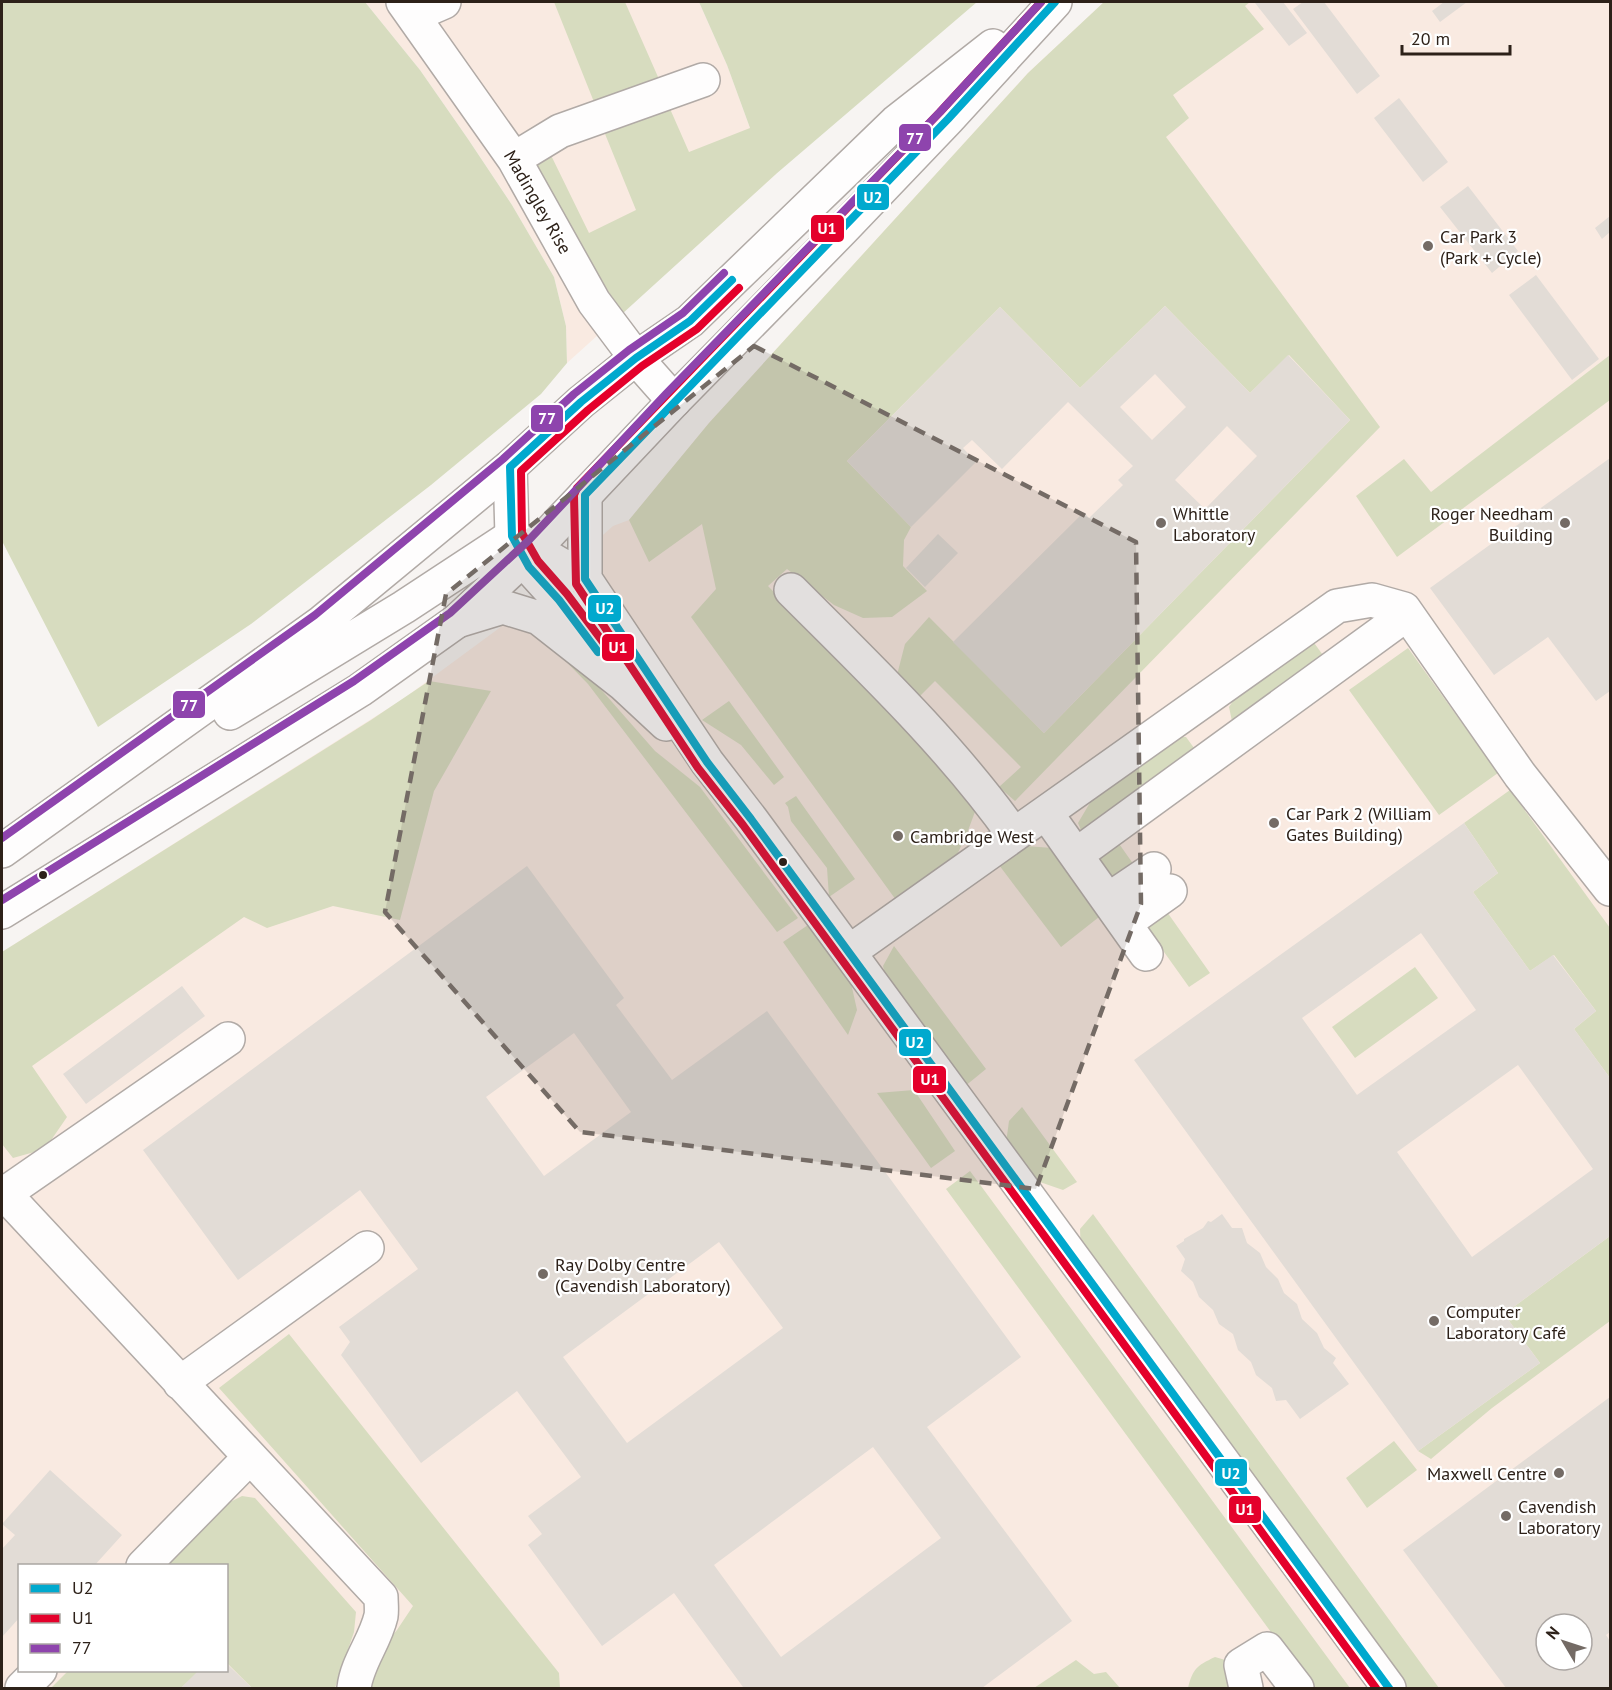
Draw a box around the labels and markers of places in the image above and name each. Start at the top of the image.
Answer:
place label: Car Park 3 (Park + Cycle) [1440,225,1542,269]
marker: Car Park 3 (Park + Cycle) [1421,239,1435,253]
place label: Whittle Laboratory [1173,502,1256,546]
place label: Roger Needham Building [1430,502,1553,546]
marker: Whittle Laboratory [1154,516,1168,530]
marker: Roger Needham Building [1558,516,1572,530]
place label: Car Park 2 (William Gates Building) [1286,802,1431,846]
marker: Car Park 2 (William Gates Building) [1267,816,1281,830]
place label: Cambridge West [910,825,1034,848]
marker: Cambridge West [891,829,905,843]
unlabelled marker [777,856,789,868]
unlabelled marker [37,869,49,881]
place label: Ray Dolby Centre (Cavendish Laboratory) [555,1253,731,1297]
marker: Ray Dolby Centre (Cavendish Laboratory) [536,1267,550,1281]
place label: Computer Laboratory Café [1446,1300,1566,1344]
marker: Computer Laboratory Café [1427,1314,1441,1328]
place label: Maxwell Centre [1427,1462,1547,1485]
marker: Maxwell Centre [1552,1466,1566,1480]
place label: Cavendish Laboratory [1518,1495,1601,1539]
marker: Cavendish Laboratory [1499,1509,1513,1523]

